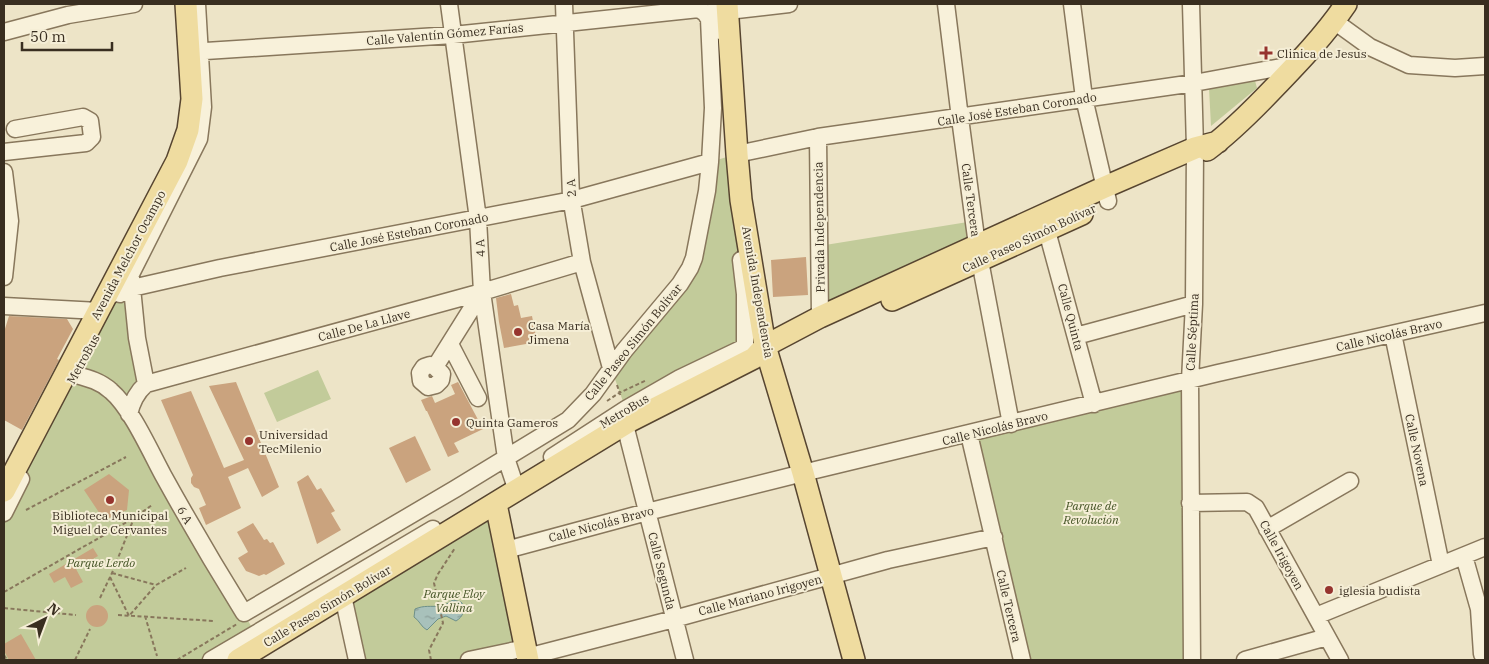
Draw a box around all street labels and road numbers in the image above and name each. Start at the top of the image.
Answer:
street label: Calle Valentín Gómez Farías [366,20,524,48]
street label: Calle José Esteban Coronado [936,89,1098,129]
street label: Privada Independencia [810,161,828,293]
street label: Calle Tercera [958,162,984,238]
street label: 2 A [563,178,579,198]
street label: Avenida Melchor Ocampo [87,187,169,322]
street label: Calle Paseo Simón Bolívar [960,200,1099,276]
street label: Calle José Esteban Coronado [329,209,490,255]
street label: Avenida Independencia [739,225,777,360]
street label: 4 A [472,238,488,257]
street label: Calle Paseo Simón Bolívar [581,280,685,404]
street label: Calle Quinta [1055,282,1087,353]
street label: Calle Séptima [1182,292,1202,371]
street label: Calle De La Llave [316,306,412,344]
street label: Calle Nicolás Bravo [1335,315,1444,354]
street label: MetroBus [63,331,103,386]
street label: MetroBus [597,390,651,431]
street label: Calle Nicolás Bravo [941,408,1050,448]
street label: Calle Novena [1402,412,1432,488]
street label: 6 A [174,503,196,527]
street label: Calle Nicolás Bravo [547,503,655,545]
street label: Calle Irigoyen [1257,517,1307,593]
street label: Calle Segunda [645,531,679,612]
street label: Calle Paseo Simón Bolívar [260,562,394,650]
street label: Calle Tercera [993,568,1025,644]
street label: Calle Mariano Irigoyen [697,571,824,619]

